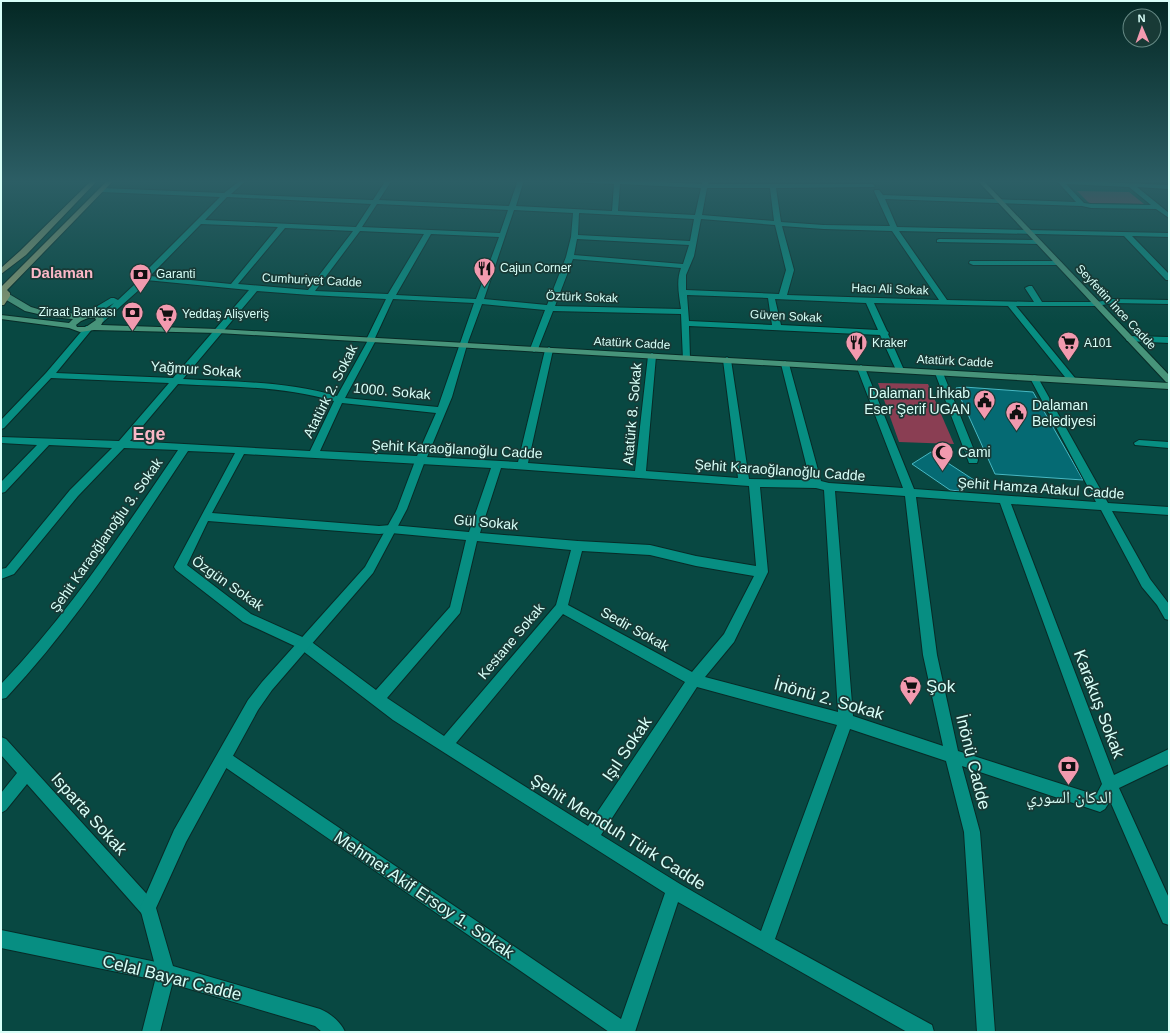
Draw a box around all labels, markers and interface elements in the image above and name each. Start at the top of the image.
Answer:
north arrow [1122,8,1162,48]
text: N [1137,12,1146,24]
restaurant icon: Cajun Corner [472,255,498,288]
bank icon: Garanti [128,261,154,294]
place label: Cajun Corner [500,261,571,275]
street label: Seyfettin İnce Cadde [1073,261,1159,353]
district label: Dalaman [31,264,93,281]
place label: Garanti [156,267,195,281]
street label: Cumhuriyet Cadde [262,270,363,290]
street label: Hacı Ali Sokak [851,281,930,297]
street label: Öztürk Sokak [546,289,619,305]
bank icon: Ziraat Bankası [119,299,145,332]
supermarket icon: Yeddaş Alişveriş [153,301,179,334]
place label: Ziraat Bankası [39,305,116,319]
place label: Yeddaş Alişveriş [182,307,269,321]
street label: Güven Sokak [750,307,823,325]
restaurant icon: Kraker [844,330,870,363]
supermarket icon: A101 [1056,330,1082,363]
street label: Atatürk Cadde [593,334,671,352]
place label: Kraker [872,336,907,350]
place label: A101 [1084,336,1112,350]
street label: Atatürk 2. Sokak [300,341,361,440]
street label: Atatürk Cadde [916,352,994,370]
street label: Yağmur Sokak [150,358,243,380]
street label: Atatürk 8. Sokak [620,361,645,466]
street label: 1000. Sokak [353,380,432,402]
place label: Dalaman Lihkab Eser Şerif UGAN [864,385,970,417]
public building icon: Dalaman Lihkab Eser Şerif UGAN [972,388,998,421]
place label: Dalaman Belediyesi [1032,397,1096,429]
public building icon: Dalaman Belediyesi [1003,400,1029,433]
district label: Ege [132,424,166,444]
street label: Şehit Karaoğlanoğlu Cadde [371,437,543,461]
mosque icon: Cami [930,439,956,472]
place label: Cami [958,444,991,460]
street label: Şehit Karaoğlanoğlu 3. Sokak [47,454,166,615]
street label: Şehit Karaoğlanoğlu Cadde [694,456,866,484]
street label: Şehit Hamza Atakul Cadde [957,474,1125,502]
street label: Gül Sokak [453,511,520,533]
street label: Özgün Sokak [189,552,268,614]
street label: Kestane Sokak [475,599,548,682]
street label: Sedir Sokak [598,604,673,655]
street label: Karakuş Sokak [1070,647,1129,761]
supermarket icon: Şok [897,673,923,706]
street label: İnönü 2. Sokak [772,674,887,724]
place label: Şok [926,677,956,696]
street label: İnönü Cadde [952,712,994,812]
street label: Işıl Sokak [599,713,656,785]
bank icon: الدكان السوري [1056,754,1082,787]
street label: Isparta Sokak [47,769,131,859]
street label: Şehit Memduh Türk Cadde [527,770,709,894]
place label: الدكان السوري [1026,788,1112,811]
street label: Mehmet Akif Ersoy 1. Sokak [331,828,518,963]
street label: Celal Bayar Cadde [100,952,244,1004]

